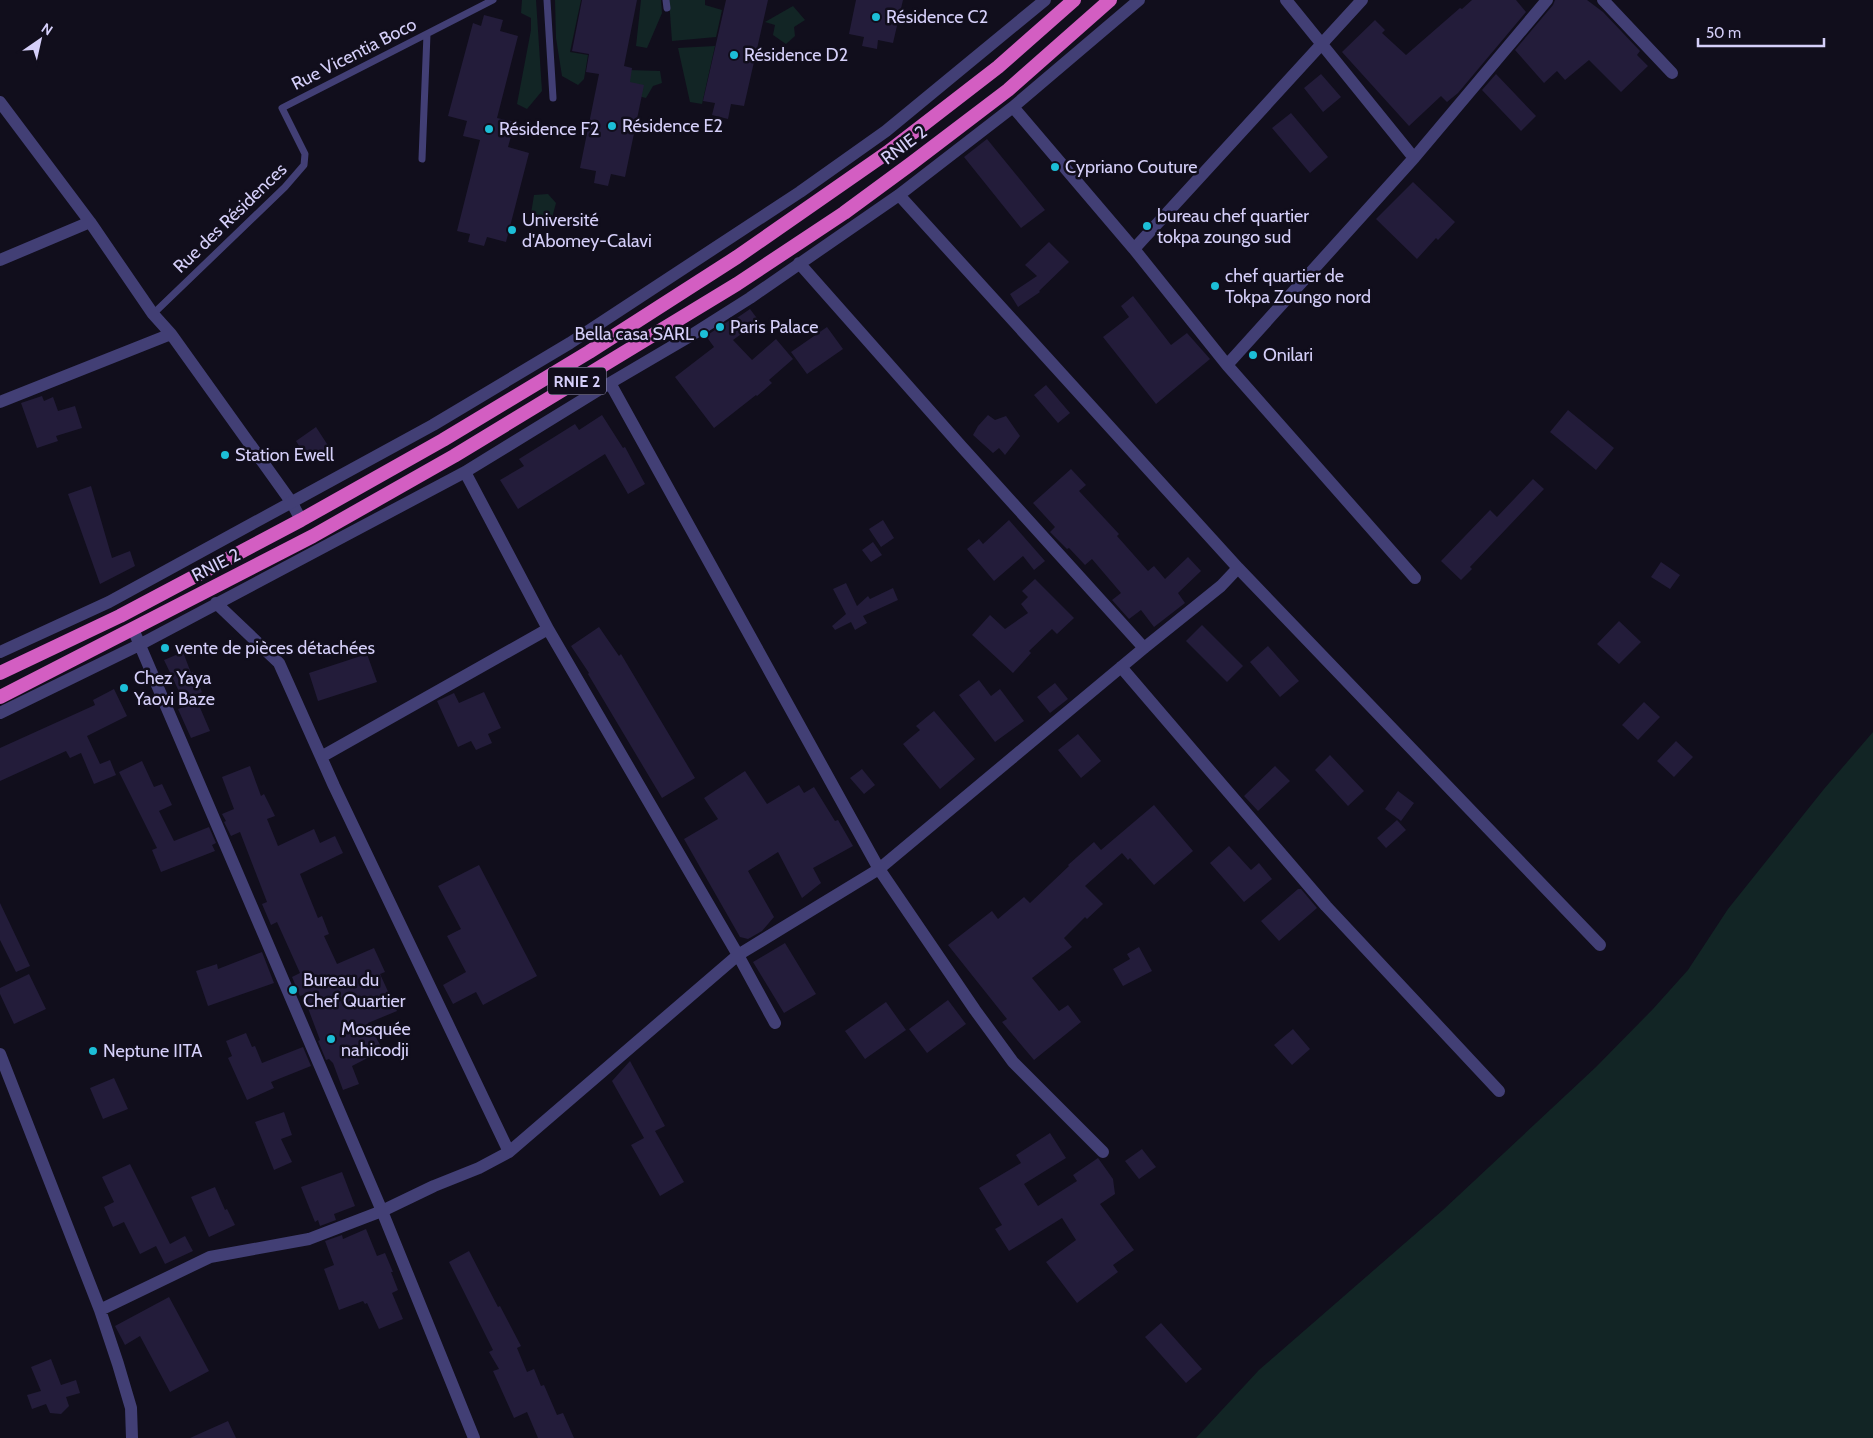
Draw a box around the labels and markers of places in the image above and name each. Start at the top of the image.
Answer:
place label: Résidence C2 [886,6,988,28]
marker: Résidence C2 [870,11,882,23]
place label: Résidence D2 [744,44,848,66]
marker: Résidence D2 [728,49,740,61]
place label: Résidence E2 [622,115,723,137]
place label: Résidence F2 [499,118,599,140]
marker: Résidence E2 [606,120,618,132]
marker: Résidence F2 [483,123,495,135]
place label: Cypriano Couture [1065,156,1198,178]
marker: Cypriano Couture [1049,161,1061,173]
place label: bureau chef quartier tokpa zoungo sud [1157,205,1309,248]
place label: Université d'Abomey-Calavi [522,209,652,252]
marker: bureau chef quartier tokpa zoungo sud [1141,220,1153,232]
marker: Université d'Abomey-Calavi [506,224,518,236]
place label: chef quartier de Tokpa Zoungo nord [1225,265,1371,308]
marker: chef quartier de Tokpa Zoungo nord [1209,280,1221,292]
place label: Paris Palace [730,316,819,338]
marker: Paris Palace [714,321,726,333]
place label: Bella casa SARL [574,323,694,345]
marker: Bella casa SARL [698,328,710,340]
place label: Onilari [1263,344,1313,366]
marker: Onilari [1247,349,1259,361]
place label: Station Ewell [235,444,335,466]
marker: Station Ewell [219,449,231,461]
place label: vente de pièces détachées [175,637,375,659]
marker: vente de pièces détachées [159,642,171,654]
place label: Chez Yaya Yaovi Baze [133,667,215,710]
marker: Chez Yaya Yaovi Baze [118,682,130,694]
place label: Bureau du Chef Quartier [303,969,406,1012]
marker: Bureau du Chef Quartier [287,984,299,996]
place label: Mosquée nahicodji [341,1018,411,1061]
marker: Mosquée nahicodji [325,1033,337,1045]
place label: Neptune IITA [103,1040,202,1062]
marker: Neptune IITA [87,1045,99,1057]

